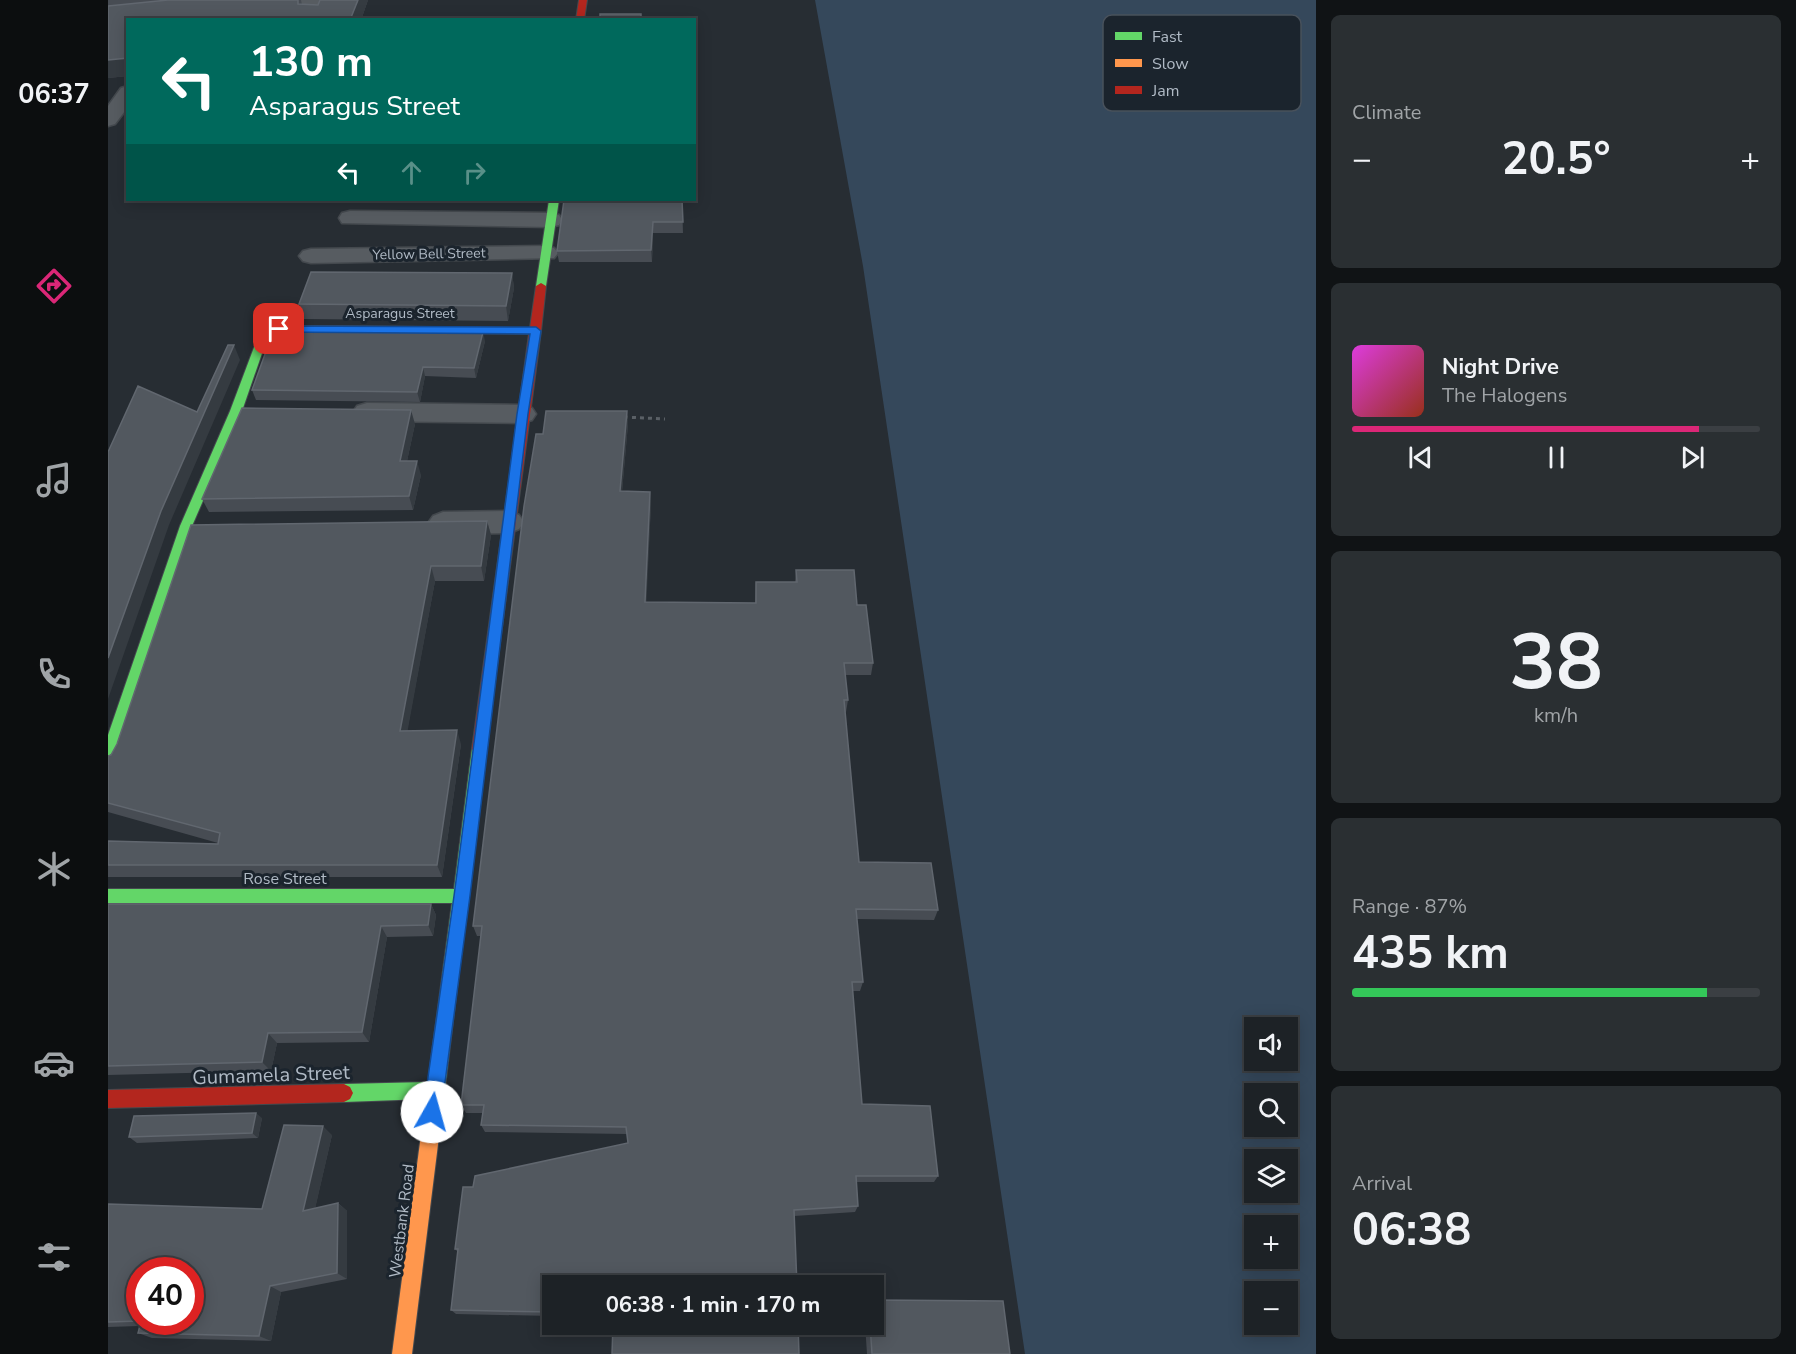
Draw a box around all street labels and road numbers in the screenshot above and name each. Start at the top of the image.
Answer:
street label: Yellow Bell Street [371,244,486,265]
street label: Asparagus Street [345,304,455,323]
street label: Rose Street [243,868,327,890]
street label: Gumamela Street [192,1059,351,1091]
street label: Westbank Road [384,1163,420,1279]

